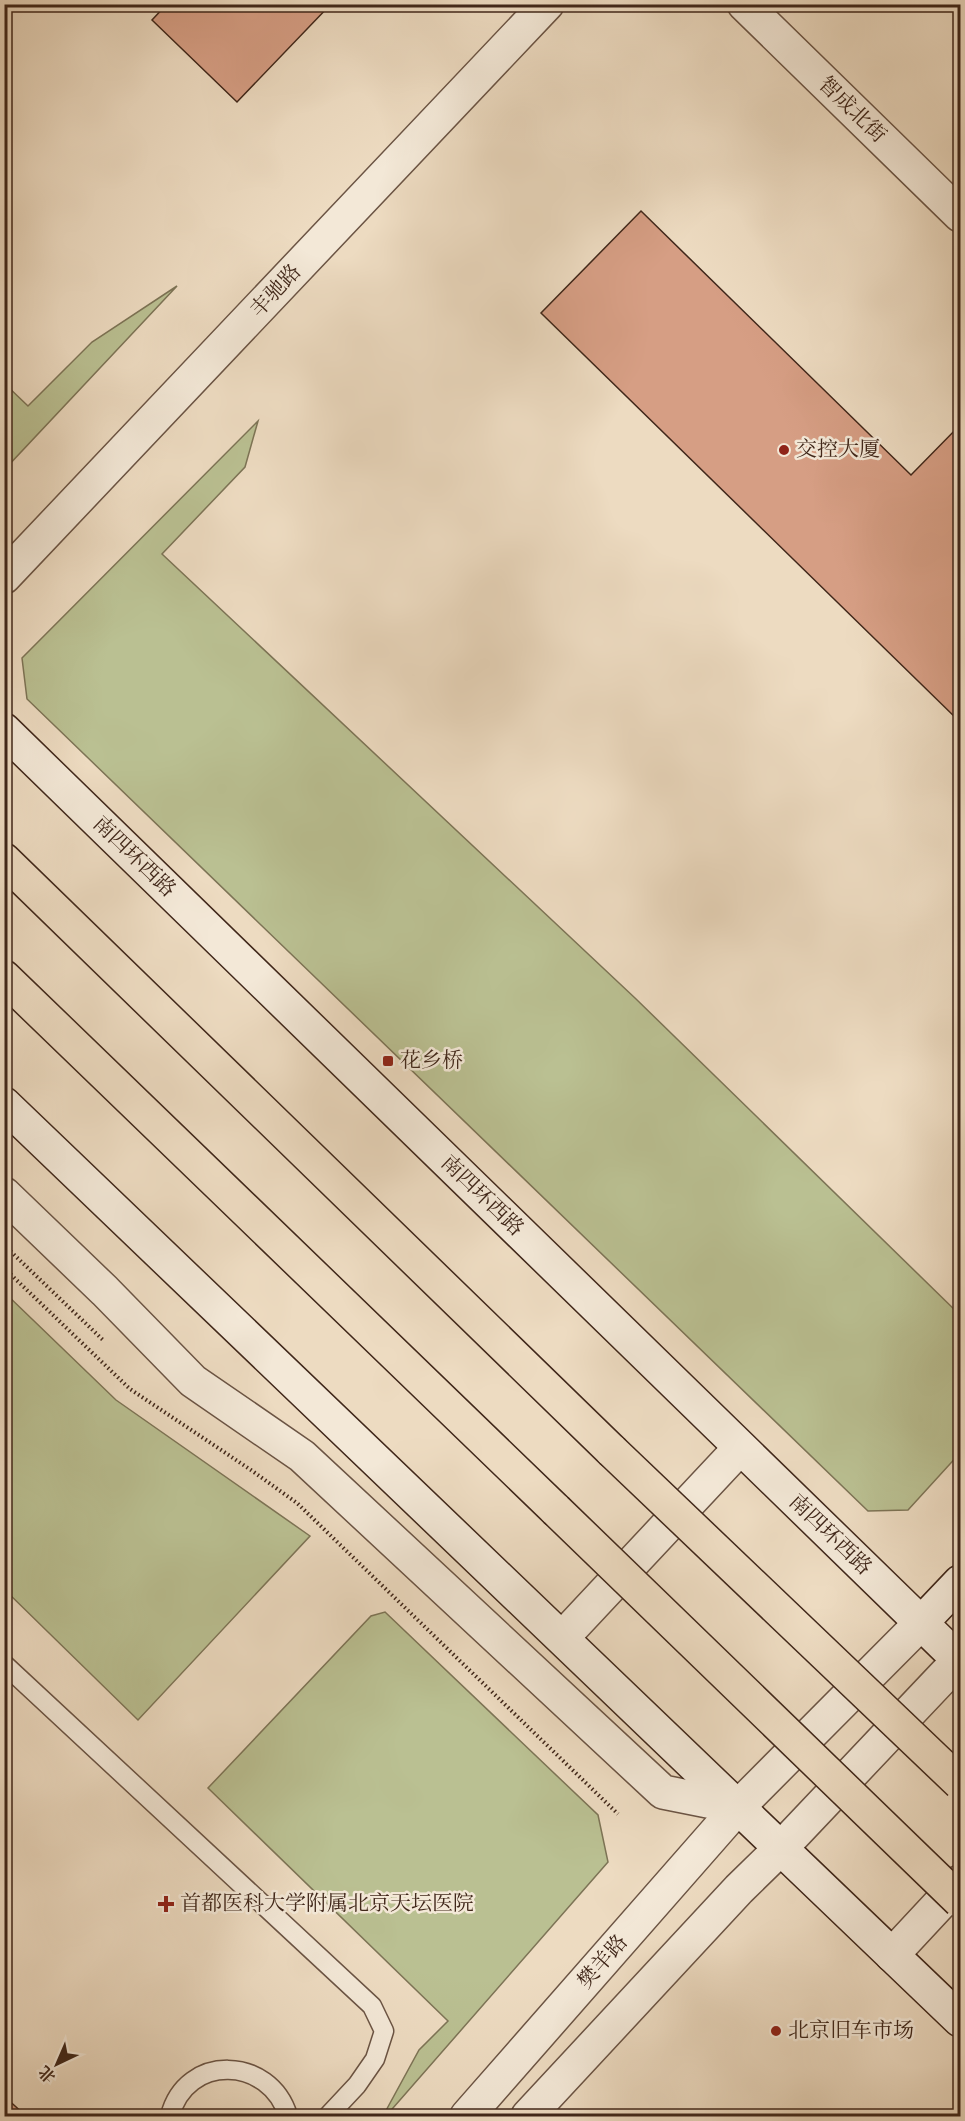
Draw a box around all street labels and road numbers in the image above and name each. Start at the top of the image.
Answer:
street label: 智成北街 [813,71,891,149]
street label: 丰驰路 [245,259,307,323]
street label: 南四环西路 [87,811,181,903]
street label: 南四环西路 [435,1150,529,1242]
street label: 南四环西路 [783,1489,877,1581]
street label: 樊羊路 [573,1930,633,1994]

